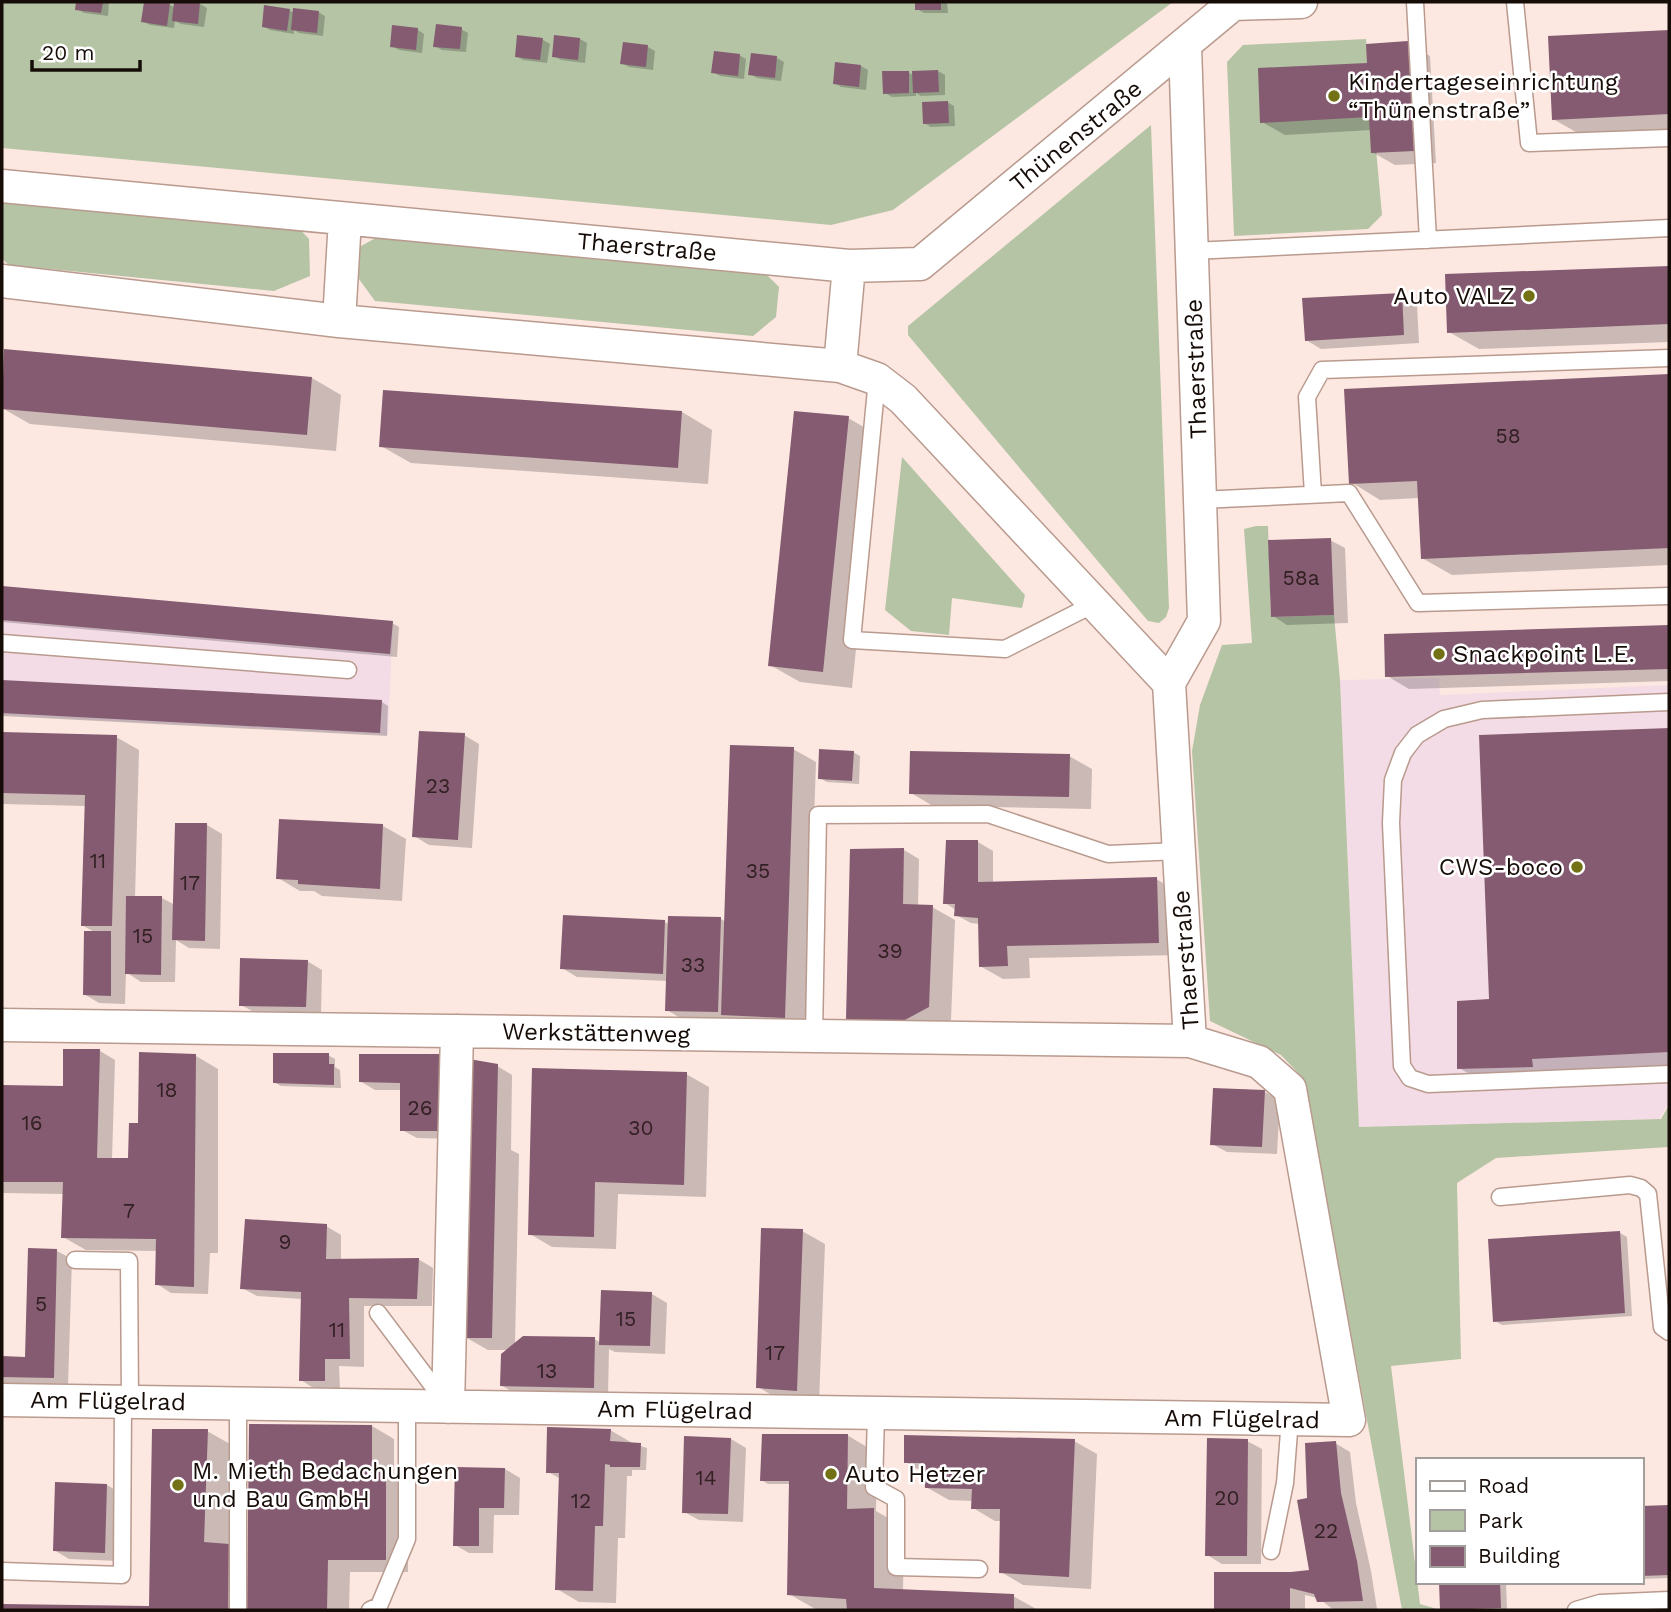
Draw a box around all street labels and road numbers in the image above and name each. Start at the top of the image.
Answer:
street label: Thünenstraße [1004,74,1148,198]
street label: Thaerstraße [576,227,718,267]
street label: Thaerstraße [1180,299,1212,439]
street label: Thaerstraße [1167,889,1205,1031]
street label: Werkstättenweg [502,1017,691,1049]
street label: Am Flügelrad [30,1386,186,1416]
street label: Am Flügelrad [597,1395,753,1425]
street label: Am Flügelrad [1164,1404,1320,1434]

